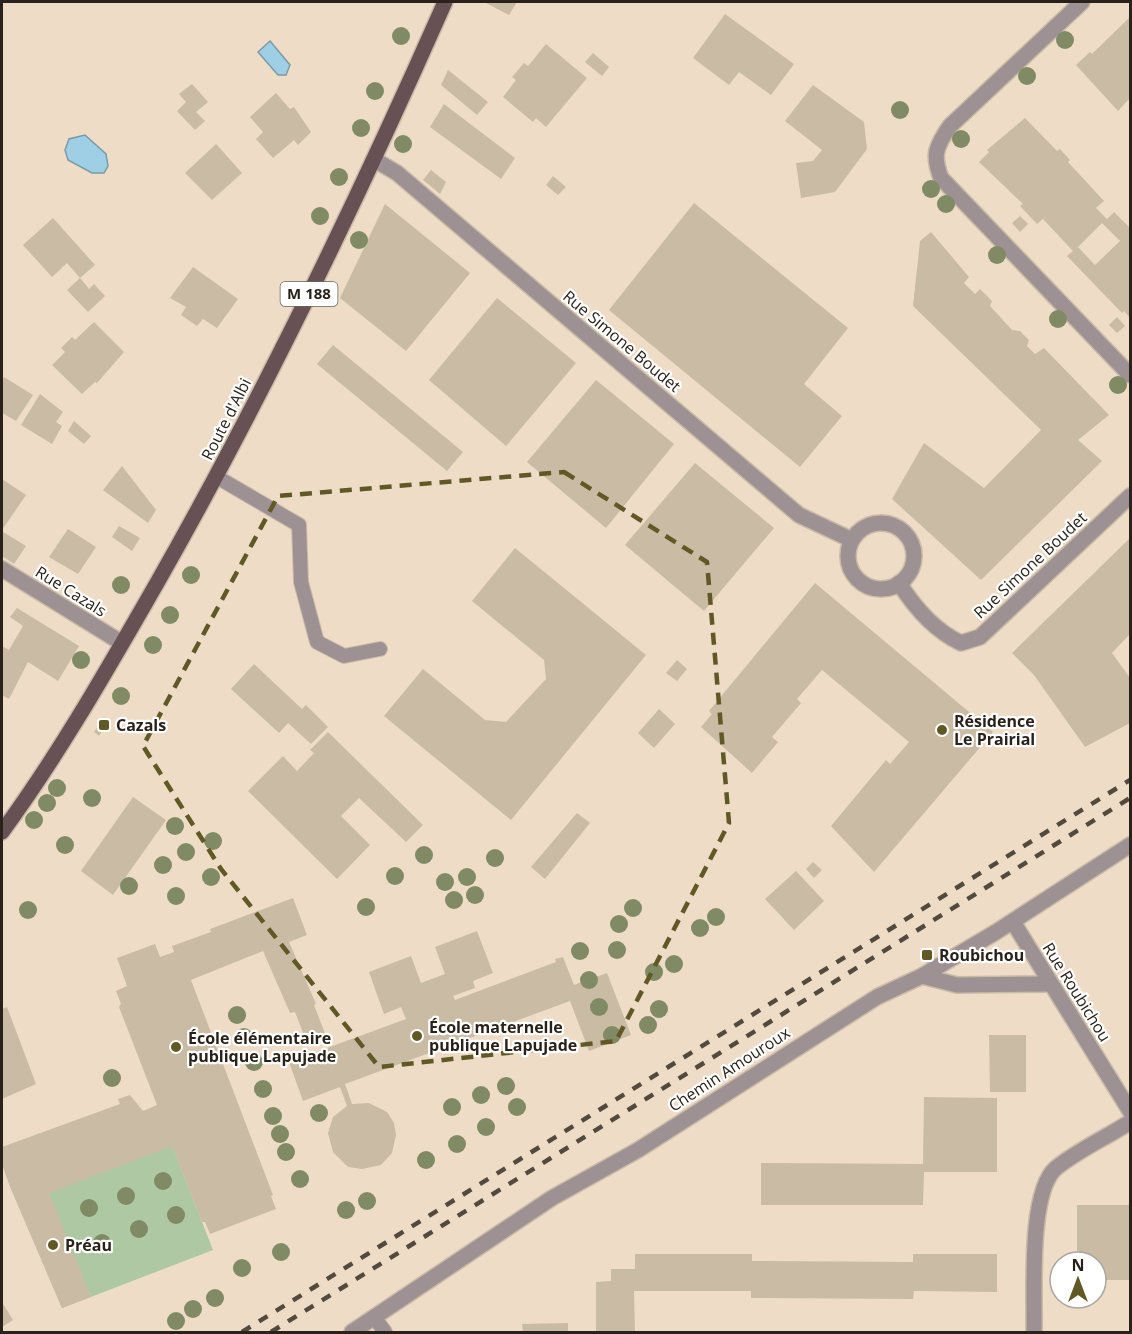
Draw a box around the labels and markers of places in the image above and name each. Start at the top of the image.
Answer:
place label: Résidence Le Prairial [954,710,1035,750]
place label: Cazals [116,714,166,736]
marker: Cazals [97,718,111,732]
marker: Résidence Le Prairial [935,723,949,737]
place label: Roubichou [939,944,1024,966]
marker: Roubichou [920,948,934,962]
place label: École maternelle publique Lapujade [429,1016,577,1056]
place label: École élémentaire publique Lapujade [188,1027,336,1067]
marker: École maternelle publique Lapujade [410,1029,424,1043]
marker: École élémentaire publique Lapujade [169,1040,183,1054]
place label: Préau [65,1234,112,1256]
marker: Préau [46,1238,60,1252]

